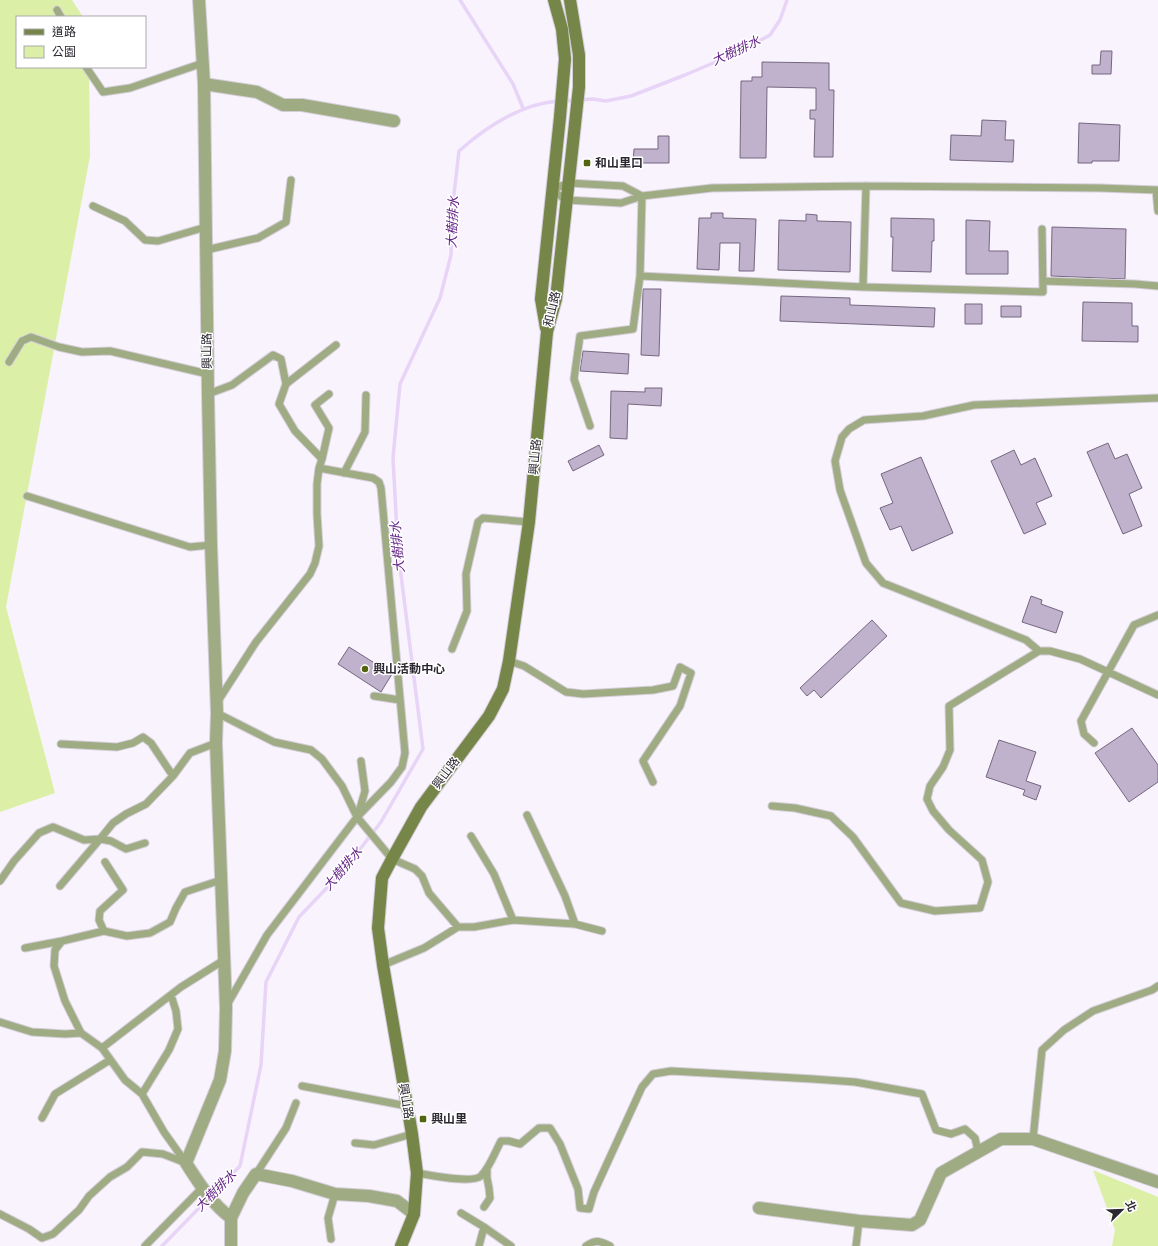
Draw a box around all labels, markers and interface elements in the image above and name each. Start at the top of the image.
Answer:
legend [16,16,146,68]
text: 道路 [52,24,76,40]
water label: 大樹排水 [709,31,764,70]
text: 公園 [52,44,76,60]
place label: 和山里口 [595,155,643,171]
marker: 和山里口 [582,158,592,168]
water label: 大樹排水 [443,195,463,248]
street label: 和山路 [540,290,564,328]
street label: 興山路 [199,333,215,369]
street label: 興山路 [525,438,545,476]
water label: 大樹排水 [387,519,409,574]
place label: 興山活動中心 [373,661,445,677]
marker: 興山活動中心 [360,664,370,674]
street label: 興山路 [429,754,463,792]
water label: 大樹排水 [319,843,368,895]
street label: 興山路 [395,1082,417,1120]
place label: 興山里 [431,1111,467,1127]
marker: 興山里 [418,1114,428,1124]
water label: 大樹排水 [191,1166,241,1216]
north arrow [1102,1190,1142,1230]
text: 北 [1122,1198,1140,1214]

